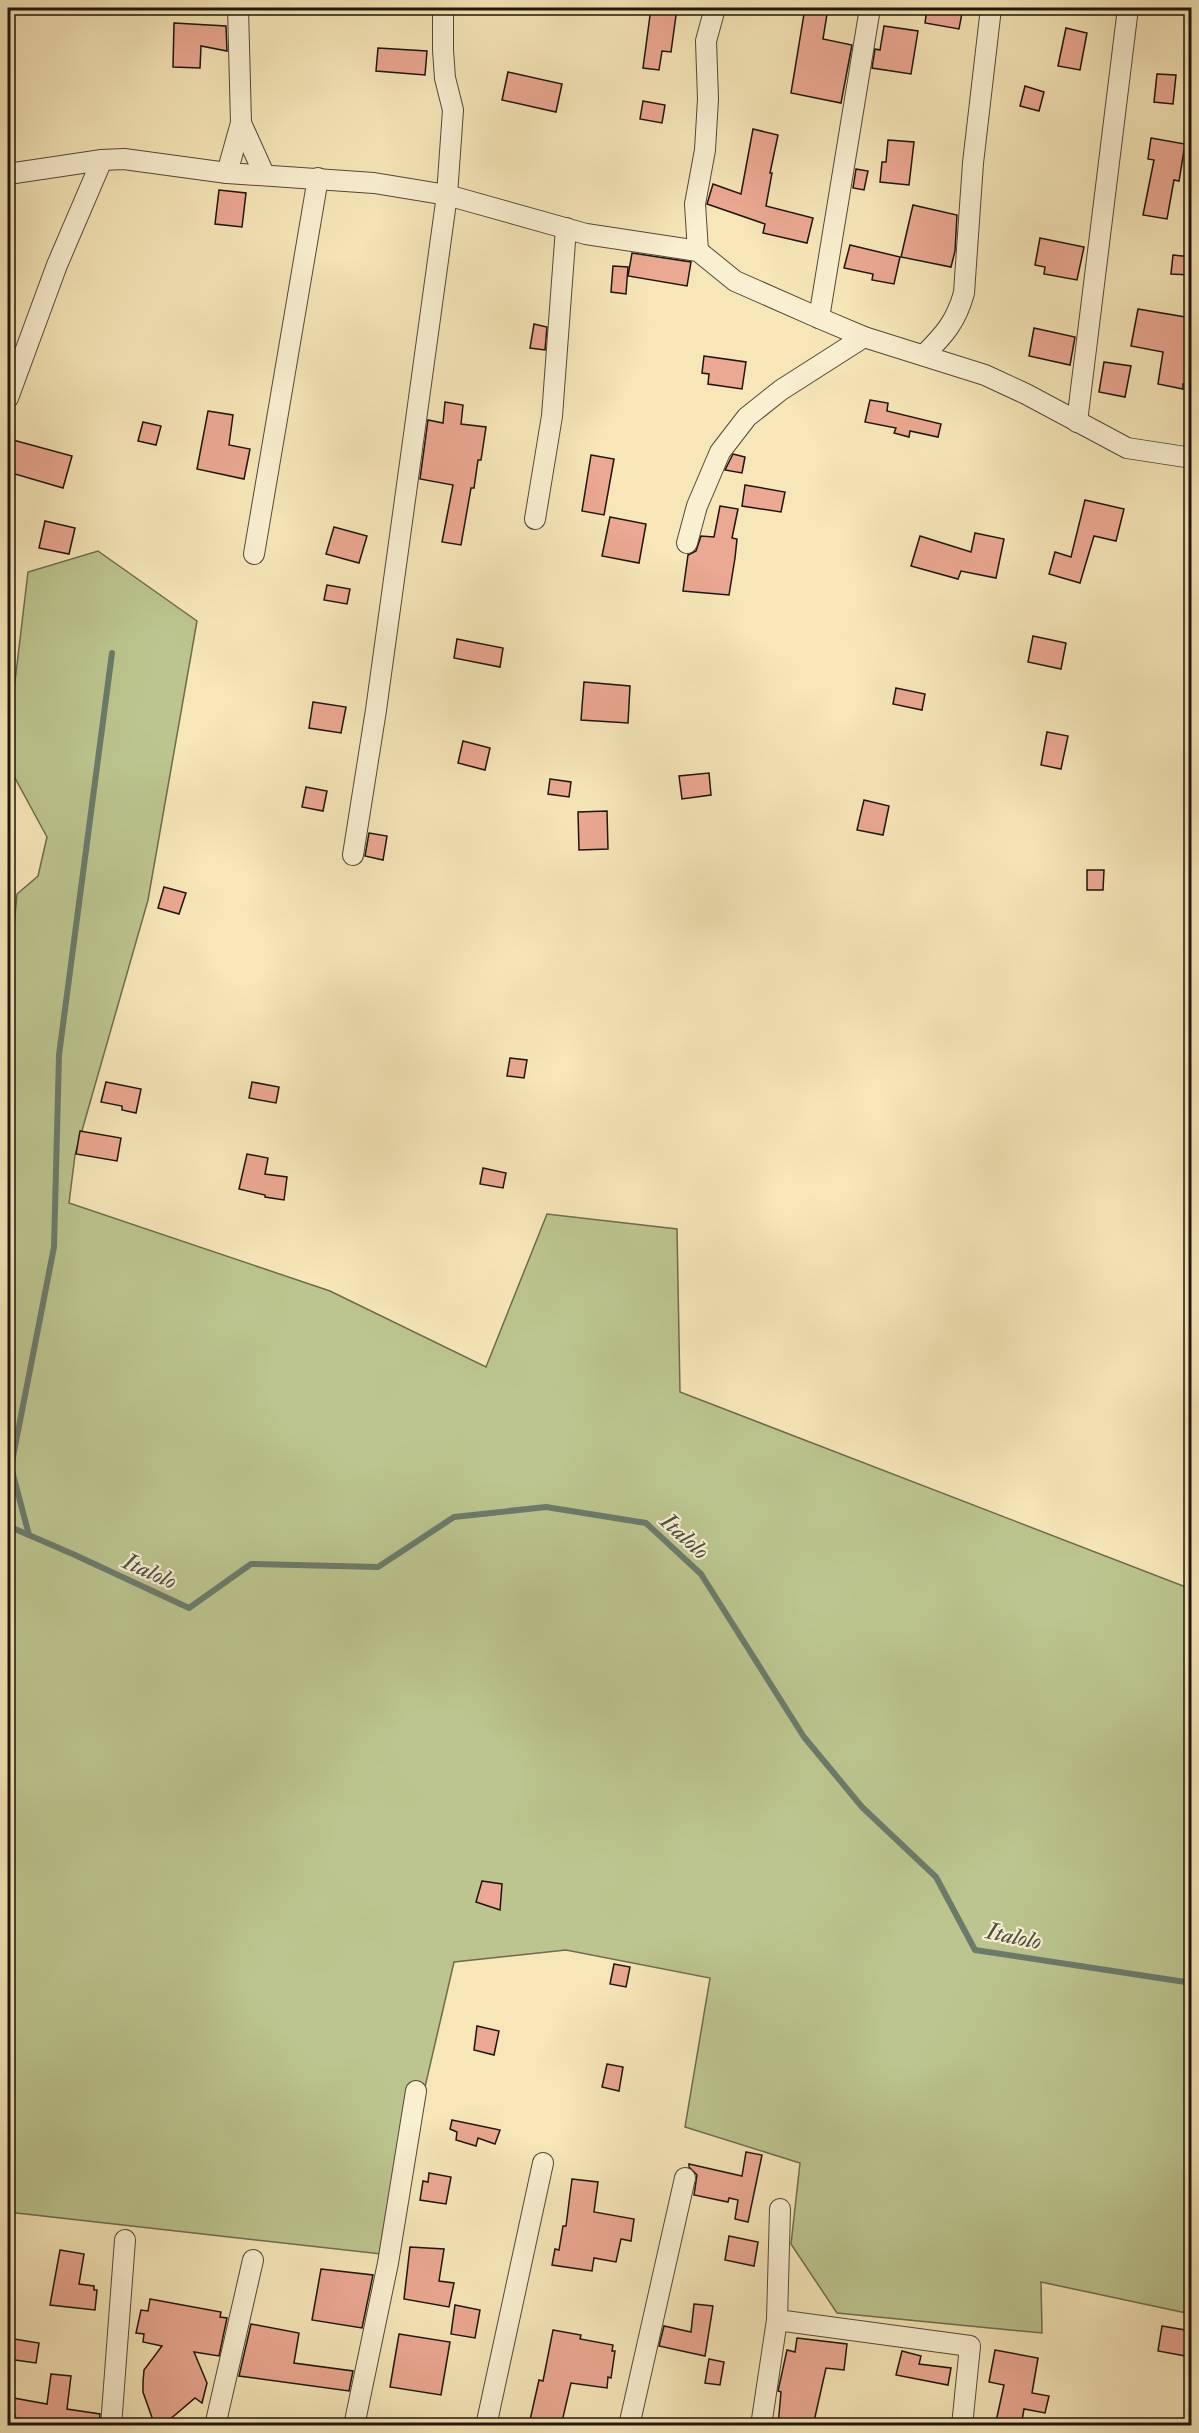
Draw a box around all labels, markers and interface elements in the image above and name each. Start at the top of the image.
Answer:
water label: Italolo [652,1505,716,1567]
water label: Italolo [116,1545,182,1597]
water label: Italolo [981,1915,1044,1957]

